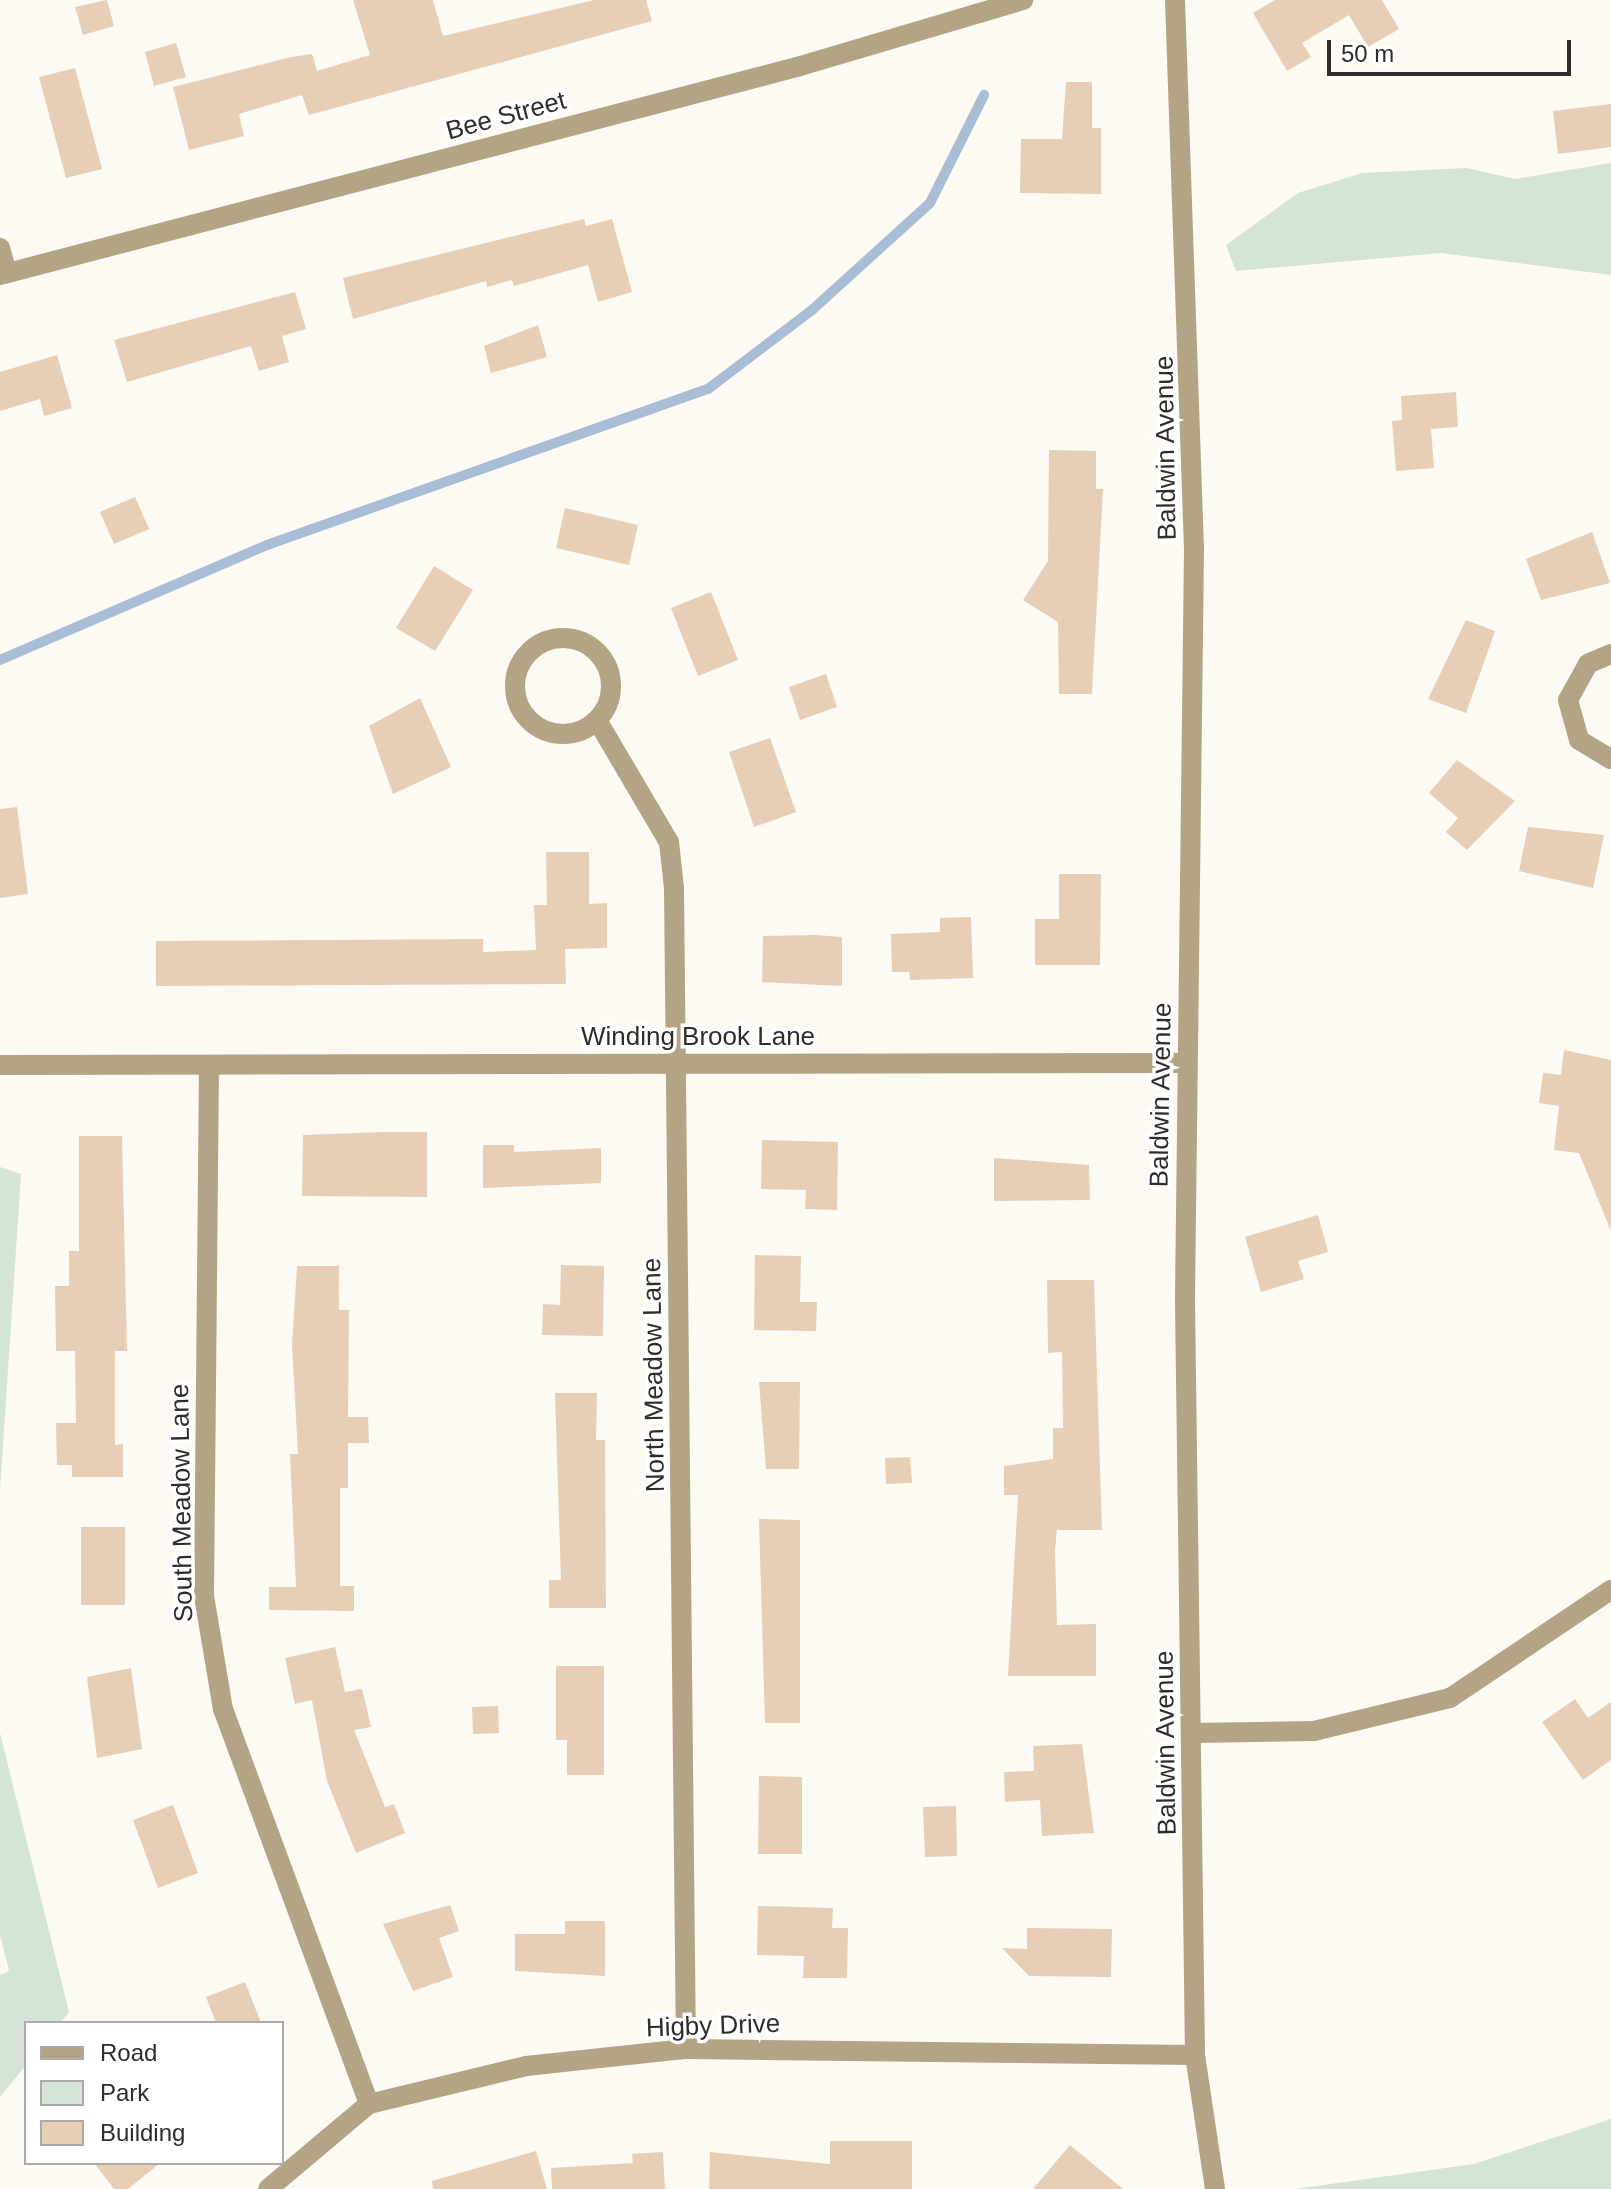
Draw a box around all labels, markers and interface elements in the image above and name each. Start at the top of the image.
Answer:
scale bar [1331,24,1575,74]
text: 50 m [1341,40,1394,67]
street label: Bee Street [443,85,569,147]
street label: Baldwin Avenue [1149,355,1183,541]
street label: Baldwin Avenue [1144,1002,1178,1188]
street label: Winding Brook Lane [581,1021,815,1053]
street label: North Meadow Lane [636,1258,672,1492]
street label: South Meadow Lane [164,1383,200,1623]
street label: Baldwin Avenue [1149,1650,1183,1836]
street label: Higby Drive [645,2008,781,2044]
legend [24,2021,284,2165]
text: Road [100,2039,157,2066]
text: Park [100,2079,149,2106]
text: Building [100,2119,185,2146]

